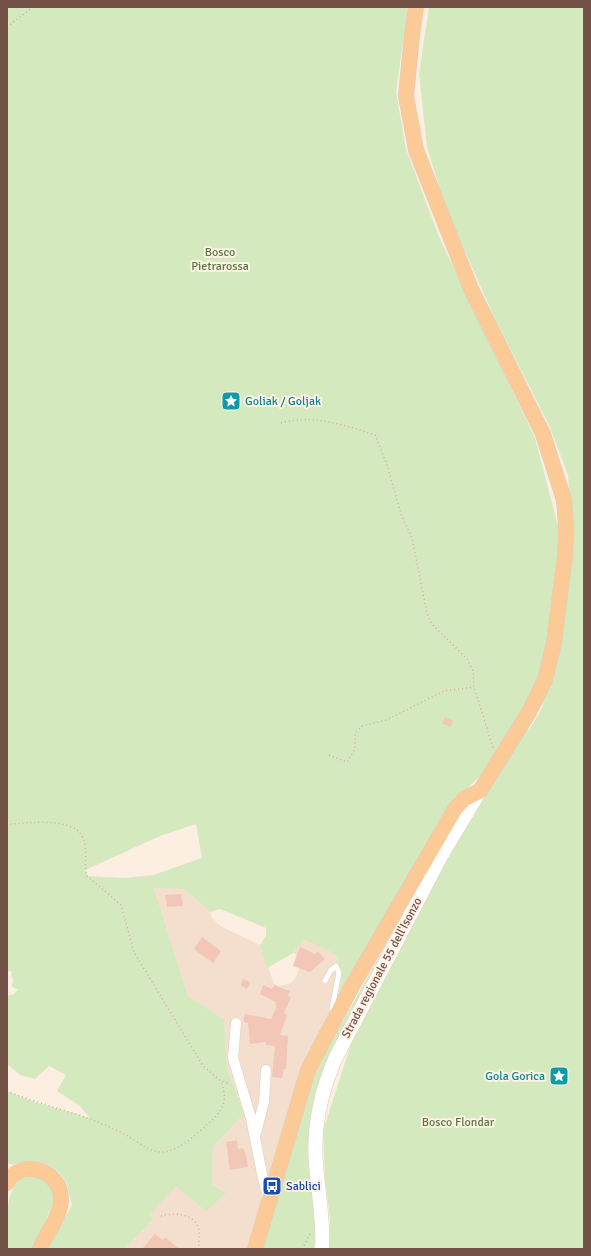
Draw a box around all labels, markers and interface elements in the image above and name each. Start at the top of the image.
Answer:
park label: Bosco Pietrarossa [191,245,249,274]
place icon: Goliak / Goljak [220,390,242,412]
place label: Goliak / Goljak [245,394,321,409]
street label: Strada regionale 55 dell'Isonzo [339,895,425,1041]
place icon: Gola Gorica [548,1065,570,1087]
place label: Gola Gorica [485,1069,545,1084]
park label: Bosco Flondar [422,1115,495,1130]
bus stop icon: Sablici [261,1175,283,1197]
place label: Sablici [286,1179,321,1194]

